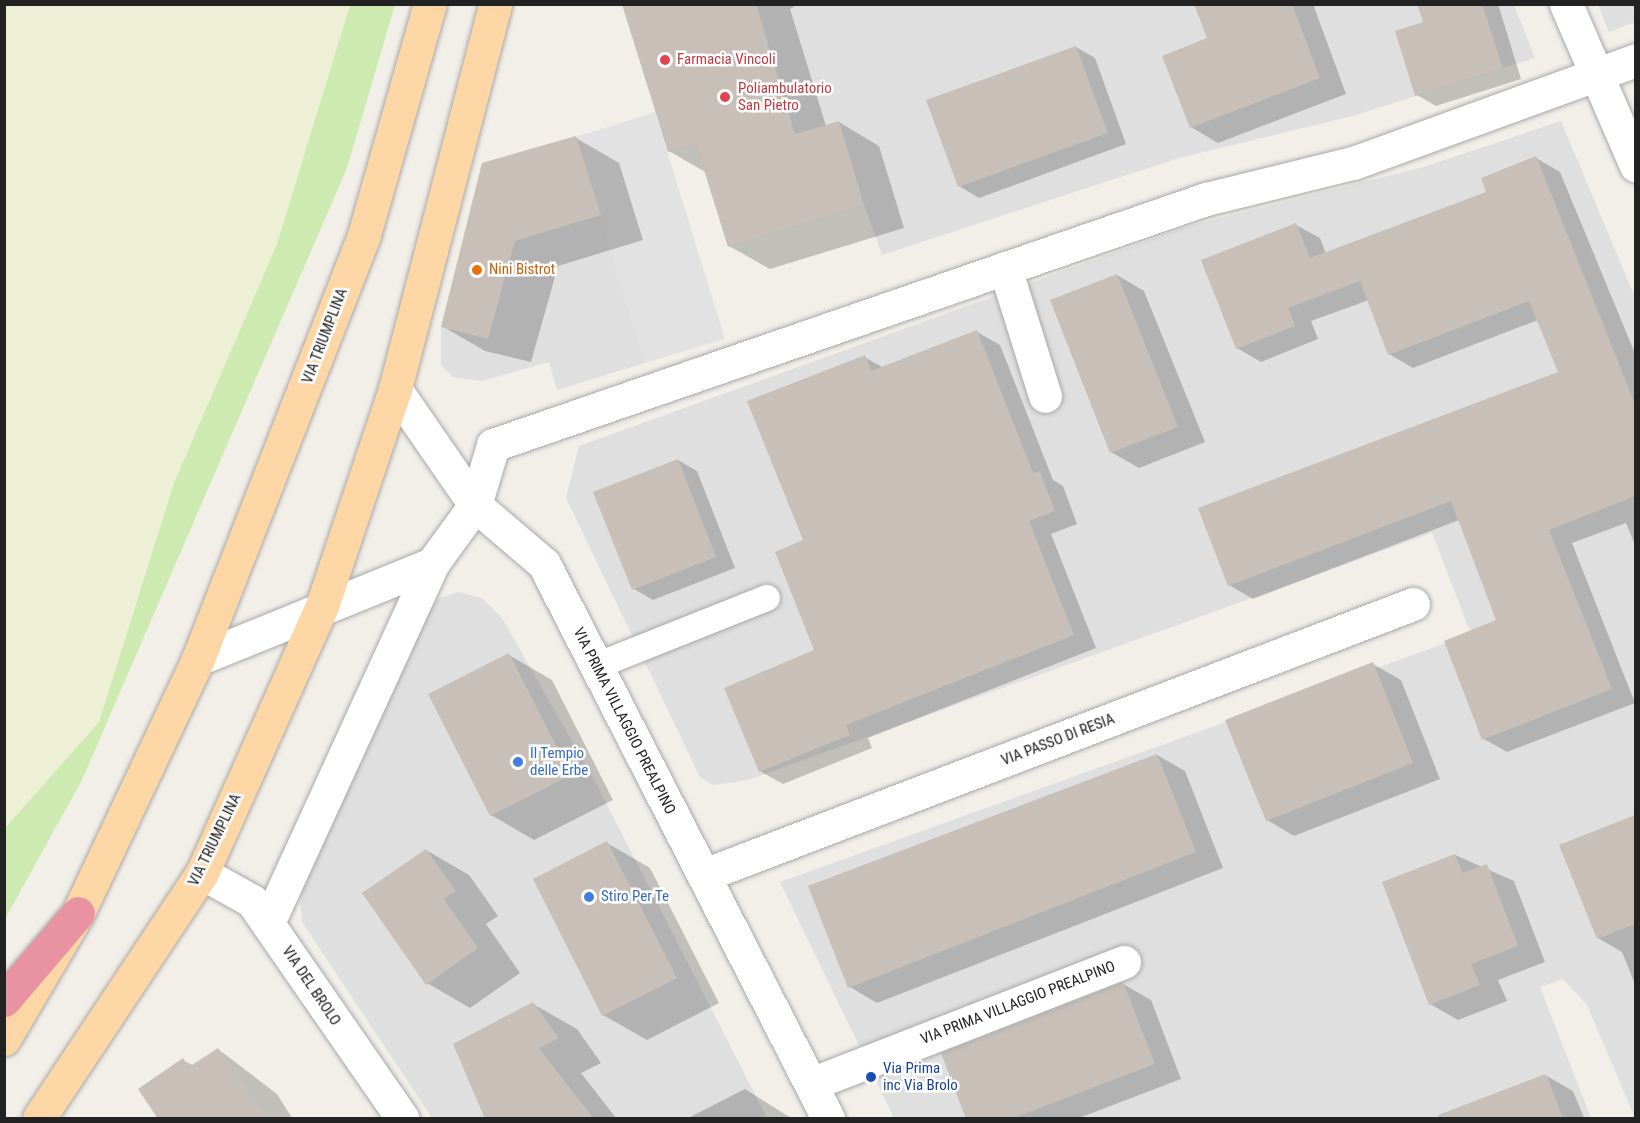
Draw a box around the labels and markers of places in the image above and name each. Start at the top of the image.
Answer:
place label: Farmacia Vincoli [677,51,776,69]
marker: Farmacia Vincoli [658,53,672,67]
place label: Poliambulatorio San Pietro [738,79,832,114]
marker: Poliambulatorio San Pietro [716,88,734,106]
place label: Nini Bistrot [489,261,555,279]
marker: Nini Bistrot [470,263,484,277]
place label: Il Tempio delle Erbe [530,744,588,779]
marker: Il Tempio delle Erbe [511,755,525,769]
place label: Stiro Per Te [601,888,669,906]
marker: Stiro Per Te [582,890,596,904]
place label: Via Prima inc Via Brolo [883,1059,958,1094]
marker: Via Prima inc Via Brolo [864,1070,878,1084]

